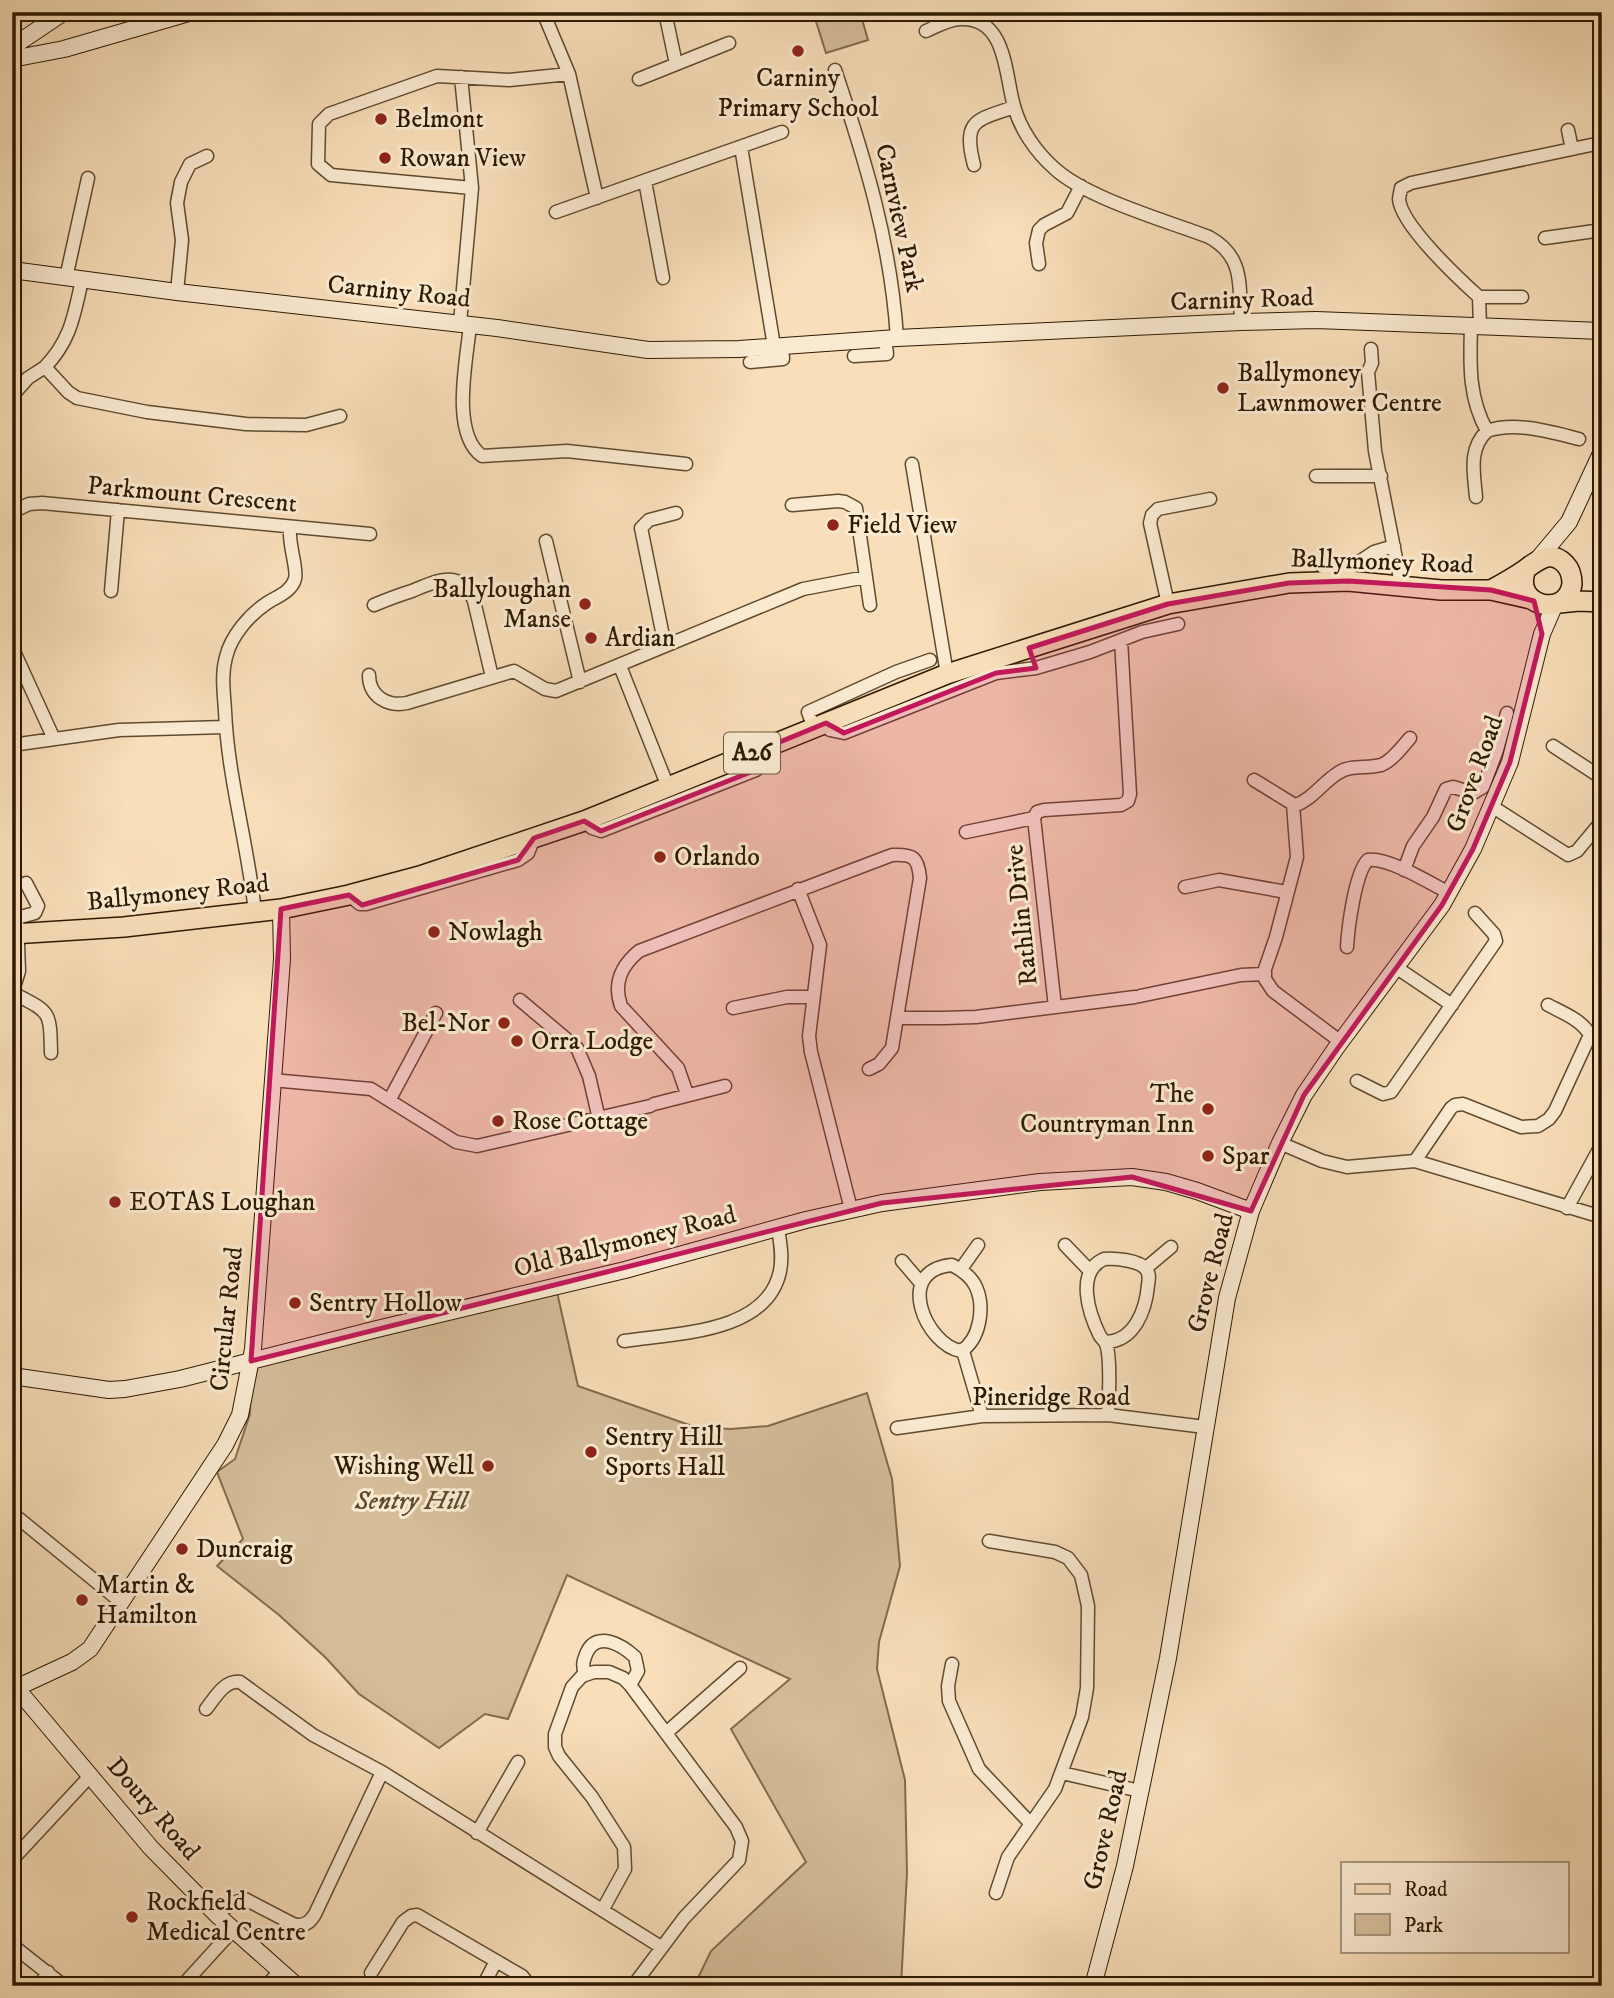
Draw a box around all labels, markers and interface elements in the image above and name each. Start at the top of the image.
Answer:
marker: Carniny Primary School [790,43,806,59]
place label: Carniny Primary School [717,62,879,125]
place label: Belmont [395,103,484,136]
marker: Belmont [373,111,389,127]
street label: Carnview Park [867,141,931,295]
place label: Rowan View [399,142,526,175]
marker: Rowan View [377,150,393,166]
street label: Carniny Road [326,268,472,316]
street label: Carniny Road [1170,281,1314,319]
place label: Ballymoney Lawnmower Centre [1237,357,1442,420]
marker: Ballymoney Lawnmower Centre [1215,380,1231,396]
street label: Parkmount Crescent [86,469,298,521]
place label: Field View [847,509,957,542]
marker: Field View [825,517,841,533]
street label: Ballymoney Road [1290,542,1474,582]
place label: Ballyloughan Manse [432,573,571,636]
marker: Ballyloughan Manse [577,596,593,612]
place label: Ardian [605,622,676,655]
marker: Ardian [583,630,599,646]
street label: Grove Road [1439,711,1511,837]
road number: A26 [724,732,780,774]
place label: Orlando [674,841,760,874]
street label: Rathlin Drive [998,843,1046,987]
marker: Orlando [652,849,668,865]
street label: Ballymoney Road [85,867,271,919]
place label: Nowlagh [448,916,543,949]
marker: Nowlagh [426,924,442,940]
place label: Bel-Nor [401,1007,490,1040]
marker: Bel-Nor [496,1015,512,1031]
place label: Orra Lodge [531,1025,653,1058]
marker: Orra Lodge [509,1033,525,1049]
place label: The Countryman Inn [1020,1078,1194,1141]
marker: The Countryman Inn [1200,1101,1216,1117]
place label: Rose Cottage [512,1105,648,1138]
marker: Rose Cottage [490,1113,506,1129]
place label: Spar [1222,1140,1270,1173]
marker: Spar [1200,1148,1216,1164]
place label: EOTAS Loughan [129,1186,316,1219]
marker: EOTAS Loughan [107,1194,123,1210]
street label: Old Ballymoney Road [510,1198,740,1286]
street label: Grove Road [1180,1210,1242,1336]
street label: Circular Road [203,1245,251,1393]
place label: Sentry Hollow [309,1287,462,1320]
marker: Sentry Hollow [287,1295,303,1311]
street label: Pineridge Road [972,1381,1130,1414]
place label: Sentry Hill Sports Hall [605,1421,725,1484]
marker: Sentry Hill Sports Hall [583,1444,599,1460]
place label: Wishing Well [333,1450,474,1483]
marker: Wishing Well [480,1458,496,1474]
park label: Sentry Hill [354,1485,471,1518]
place label: Duncraig [196,1533,293,1566]
marker: Duncraig [174,1541,190,1557]
place label: Martin & Hamilton [96,1569,198,1632]
marker: Martin & Hamilton [74,1592,90,1608]
street label: Doury Road [99,1751,207,1867]
street label: Grove Road [1076,1767,1136,1893]
legend [1341,1862,1568,1952]
text: Road [1404,1877,1448,1903]
place label: Rockfield Medical Centre [146,1886,306,1949]
marker: Rockfield Medical Centre [124,1909,140,1925]
text: Park [1404,1913,1444,1939]

